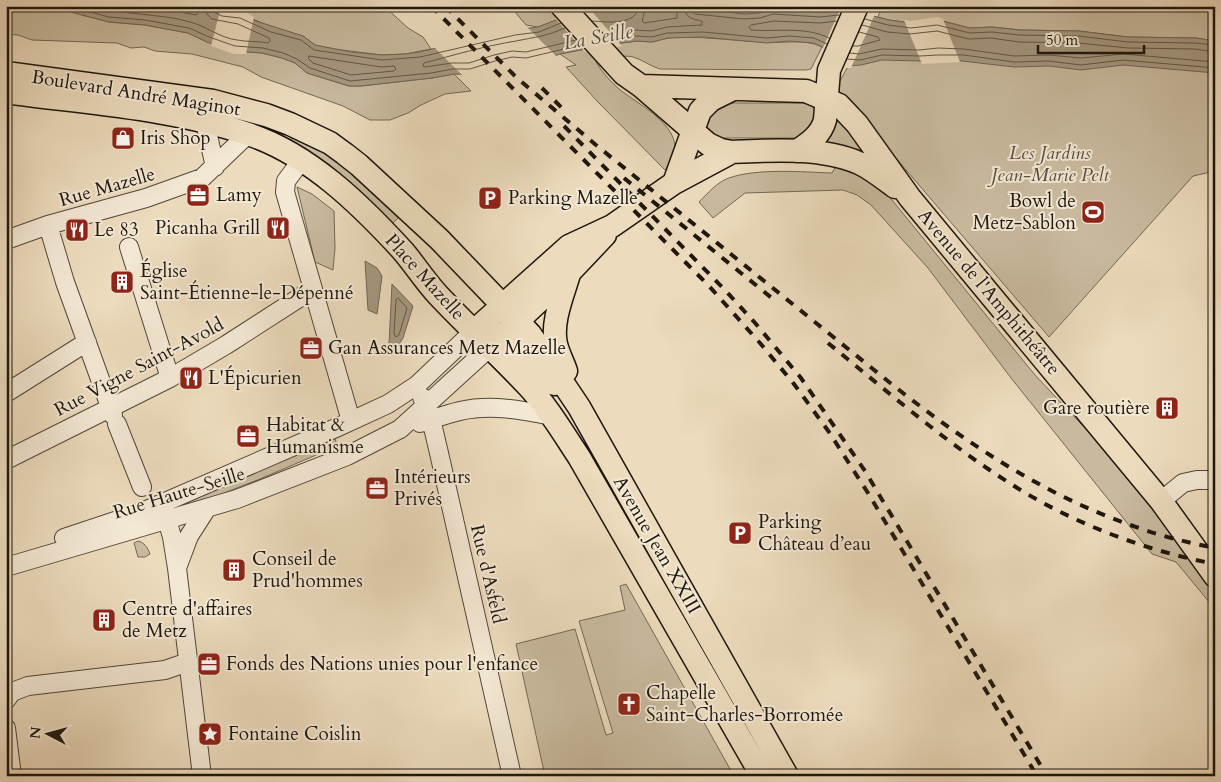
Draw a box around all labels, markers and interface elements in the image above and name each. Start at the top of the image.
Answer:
water label: La Seille [561,18,635,56]
scale bar [1038,22,1145,54]
text: 50 m [1046,30,1078,50]
street label: Boulevard André Maginot [30,64,242,122]
shop icon: Iris Shop [110,125,136,151]
place label: Iris Shop [140,125,211,151]
park label: Les Jardins Jean-Marie Pelt [987,140,1110,188]
street label: Rue Mazelle [56,161,158,213]
office icon: Lamy [185,182,211,208]
place label: Lamy [216,182,262,208]
parking icon: Parking Mazelle [477,185,503,211]
place label: Parking Mazelle [508,185,638,211]
place label: Bowl de Metz-Sablon [973,188,1076,236]
sports icon: Bowl de Metz-Sablon [1080,199,1106,225]
street label: Avenue de l'Amphithéâtre [912,203,1066,381]
place label: Picanha Grill [155,215,260,241]
restaurant icon: Picanha Grill [265,215,291,241]
restaurant icon: Le 83 [64,217,90,243]
place label: Le 83 [94,217,139,243]
street label: Place Mazelle [379,228,471,326]
place label: Église Saint-Étienne-le-Dépenné [140,258,354,306]
building icon: Église Saint-Étienne-le-Dépenné [109,269,135,295]
street label: Rue Vigne Saint-Avold [50,311,228,423]
office icon: Gan Assurances Metz Mazelle [298,335,324,361]
place label: Gan Assurances Metz Mazelle [328,335,566,361]
restaurant icon: L'Épicurien [178,365,204,391]
place label: L'Épicurien [208,365,302,391]
place label: Gare routière [1043,395,1150,421]
building icon: Gare routière [1154,395,1180,421]
place label: Habitat & Humanisme [266,412,364,460]
office icon: Habitat & Humanisme [235,423,261,449]
street label: Rue Haute-Seille [110,461,248,525]
place label: Intérieurs Privés [394,464,471,512]
street label: Avenue Jean XXIII [607,471,707,619]
office icon: Intérieurs Privés [364,475,390,501]
place label: Parking Château d’eau [758,509,871,557]
parking icon: Parking Château d’eau [727,520,753,546]
street label: Rue d'Asfeld [464,522,512,626]
place label: Conseil de Prud'hommes [252,546,363,594]
building icon: Conseil de Prud'hommes [221,557,247,583]
place label: Centre d'affaires de Metz [122,596,252,644]
building icon: Centre d'affaires de Metz [91,607,117,633]
office icon: Fonds des Nations unies pour l'enfance [196,651,222,677]
place label: Fonds des Nations unies pour l'enfance [226,651,538,677]
place label: Chapelle Saint-Charles-Borromée [646,680,843,728]
church icon: Chapelle Saint-Charles-Borromée [616,691,642,717]
north arrow [22,710,72,760]
place icon: Fontaine Coislin [197,721,223,747]
place label: Fontaine Coislin [228,721,362,747]
text: N [25,726,46,740]

